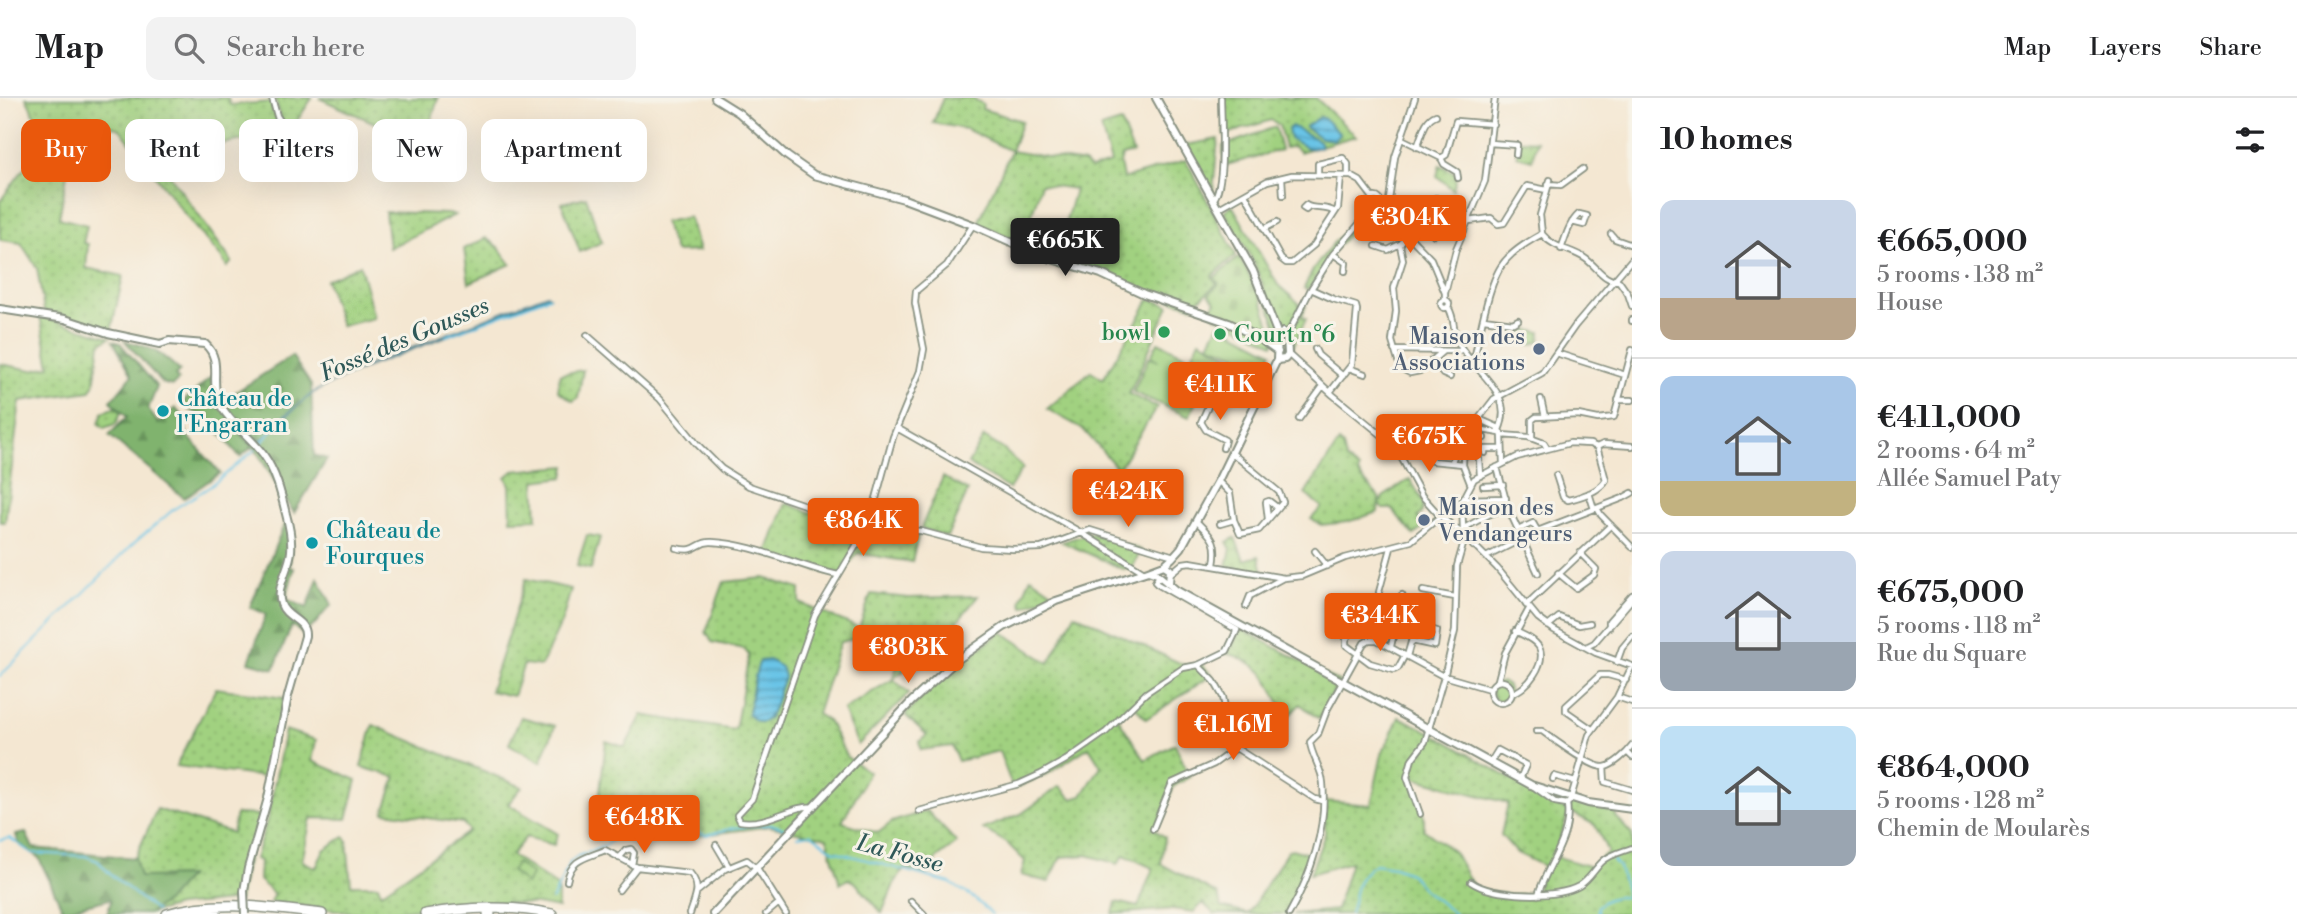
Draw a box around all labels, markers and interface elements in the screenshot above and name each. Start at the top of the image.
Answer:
search box [146,17,636,80]
text: Map [35,28,104,69]
icon: search [170,29,208,67]
text: Search here [226,32,365,64]
text: Map [2004,33,2051,63]
text: Layers [2089,33,2161,63]
text: Share [2199,33,2262,63]
chip: Buy [21,119,111,182]
chip: Rent [125,119,225,182]
chip: Filters [239,119,358,182]
chip: New [372,119,467,182]
chip: Apartment [481,119,647,182]
text: 10 homes [1660,121,1793,159]
icon: filters [2231,121,2269,159]
pin: €304K [1361,195,1459,255]
text: €304K [1370,204,1450,232]
pin: €665K [1016,218,1114,278]
text: €665,000 [1877,223,2028,261]
text: €665K [1027,227,1103,255]
icon: home [1716,228,1800,312]
text: 5 rooms · 138 m² [1877,261,2043,289]
text: House [1877,289,1943,317]
water label: Fossé des Gousses [315,291,494,389]
place label: bowl [1102,319,1150,347]
place label: Court n°6 [1234,321,1335,349]
place label: Maison des Associations [1392,323,1525,377]
marker: bowl [1156,324,1172,340]
marker: Court n°6 [1212,326,1228,342]
marker: Maison des Associations [1531,341,1547,357]
pin: €411K [1171,362,1269,422]
text: €411K [1184,371,1256,399]
place label: Château de l'Engarran [177,385,292,439]
text: €411,000 [1877,399,2021,437]
marker: Château de l'Engarran [155,403,171,419]
icon: home [1716,404,1800,488]
pin: €675K [1380,414,1478,474]
text: €675K [1392,423,1466,451]
text: 2 rooms · 64 m² [1877,437,2035,465]
text: Allée Samuel Paty [1877,465,2061,493]
pin: €424K [1079,470,1177,529]
text: €424K [1088,478,1168,506]
place label: Maison des Vendangeurs [1437,494,1573,548]
pin: €864K [814,498,912,558]
text: €864K [824,507,902,535]
marker: Maison des Vendangeurs [1416,512,1432,528]
place label: Château de Fourques [326,517,441,571]
marker: Château de Fourques [304,535,320,551]
text: €675,000 [1877,574,2024,612]
icon: home [1716,579,1800,663]
pin: €344K [1331,594,1429,653]
text: €344K [1340,602,1420,630]
text: 5 rooms · 118 m² [1877,612,2041,640]
pin: €803K [859,626,957,685]
text: €803K [869,634,947,662]
text: Rue du Square [1877,640,2027,668]
pin: €1.16M [1176,702,1290,762]
text: €1.16M [1194,711,1272,739]
text: €864,000 [1877,749,2030,787]
icon: home [1716,754,1800,838]
text: 5 rooms · 128 m² [1877,787,2044,815]
pin: €648K [595,796,693,855]
text: €648K [605,804,683,832]
text: Chemin de Moularès [1877,815,2090,843]
water label: La Fosse [852,828,946,880]

